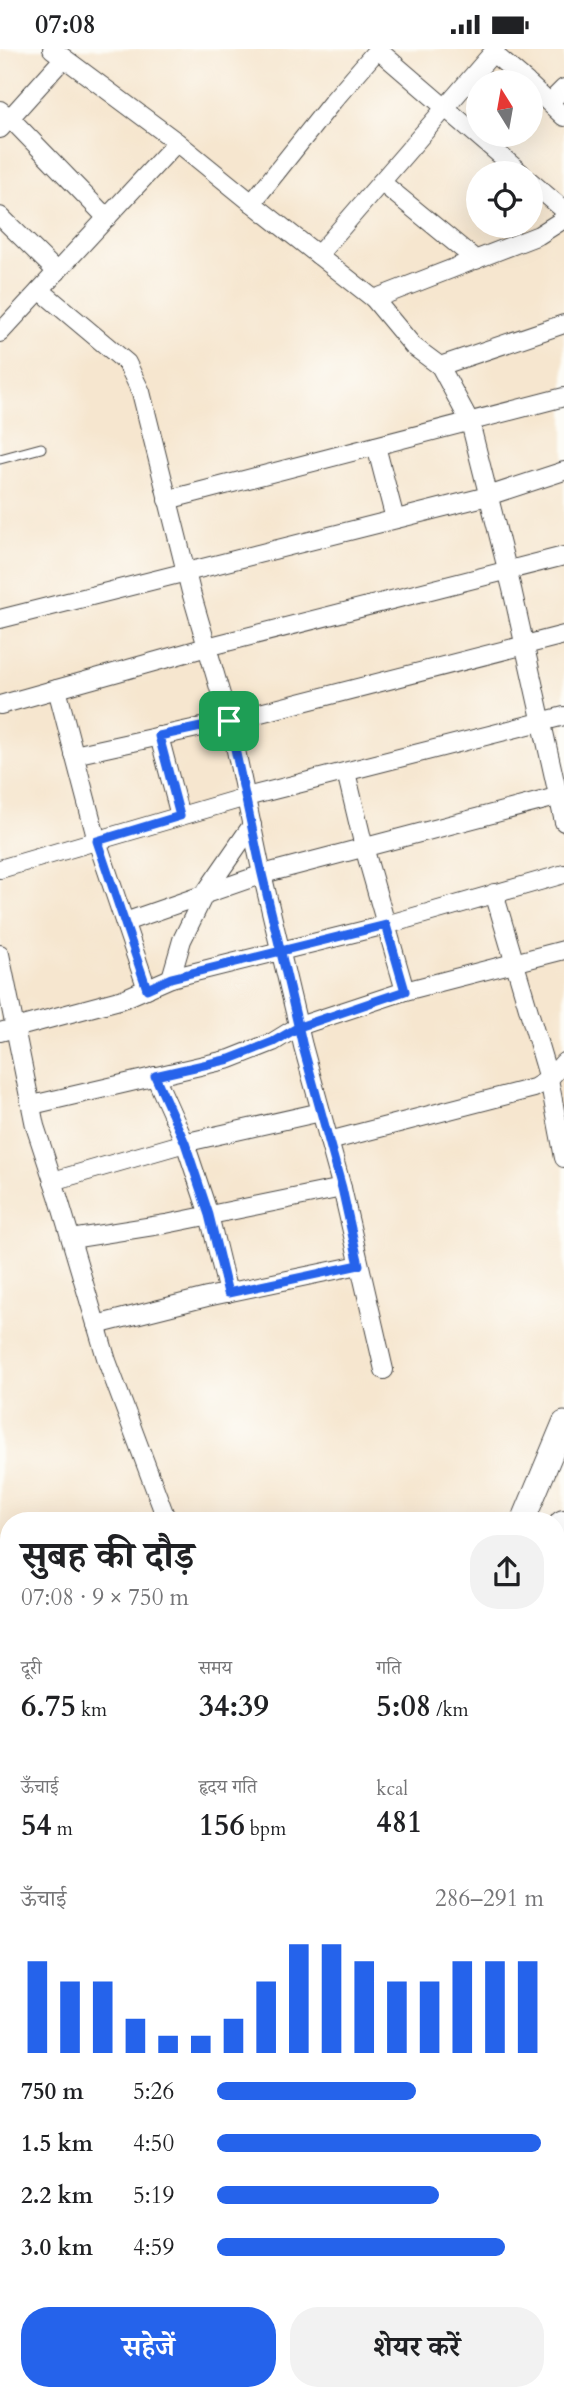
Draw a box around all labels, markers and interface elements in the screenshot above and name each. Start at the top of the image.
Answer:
text: 07:08 [35,7,96,42]
north arrow [466,70,542,147]
map controls [466,70,543,238]
button: locate [466,161,543,238]
pin [199,691,259,751]
icon: arrive [210,702,248,740]
text: सुबह की दौड़ [21,1530,194,1582]
button: share [470,1535,544,1609]
text: 07:08 · 9 × 750 m [21,1582,189,1613]
text: दूरी [21,1655,42,1681]
text: समय [199,1655,232,1681]
text: गति [376,1655,401,1681]
text: 6.75 [21,1686,76,1727]
text: 34:39 [199,1686,269,1727]
text: 5:08 [376,1686,431,1727]
text: km [76,1697,107,1723]
text: /km [431,1697,469,1723]
text: ऊँचाई [21,1774,58,1800]
text: हृदय गति [199,1774,257,1800]
text: kcal [376,1776,408,1802]
text: 481 [376,1802,422,1843]
text: 54 [21,1805,52,1846]
text: 156 [199,1805,245,1846]
text: m [52,1816,73,1842]
text: bpm [245,1816,286,1842]
text: ऊँचाई [21,1883,66,1914]
text: 286–291 m [435,1883,544,1914]
text: 750 m [21,2076,84,2107]
text: 5:26 [133,2076,174,2107]
text: 1.5 km [21,2128,93,2159]
text: 4:50 [133,2128,174,2159]
text: 2.2 km [21,2180,93,2211]
text: 5:19 [133,2180,174,2211]
text: 3.0 km [21,2232,93,2263]
text: 4:59 [133,2232,174,2263]
button: सहेजें [21,2307,276,2387]
button: शेयर करें [290,2307,544,2387]

